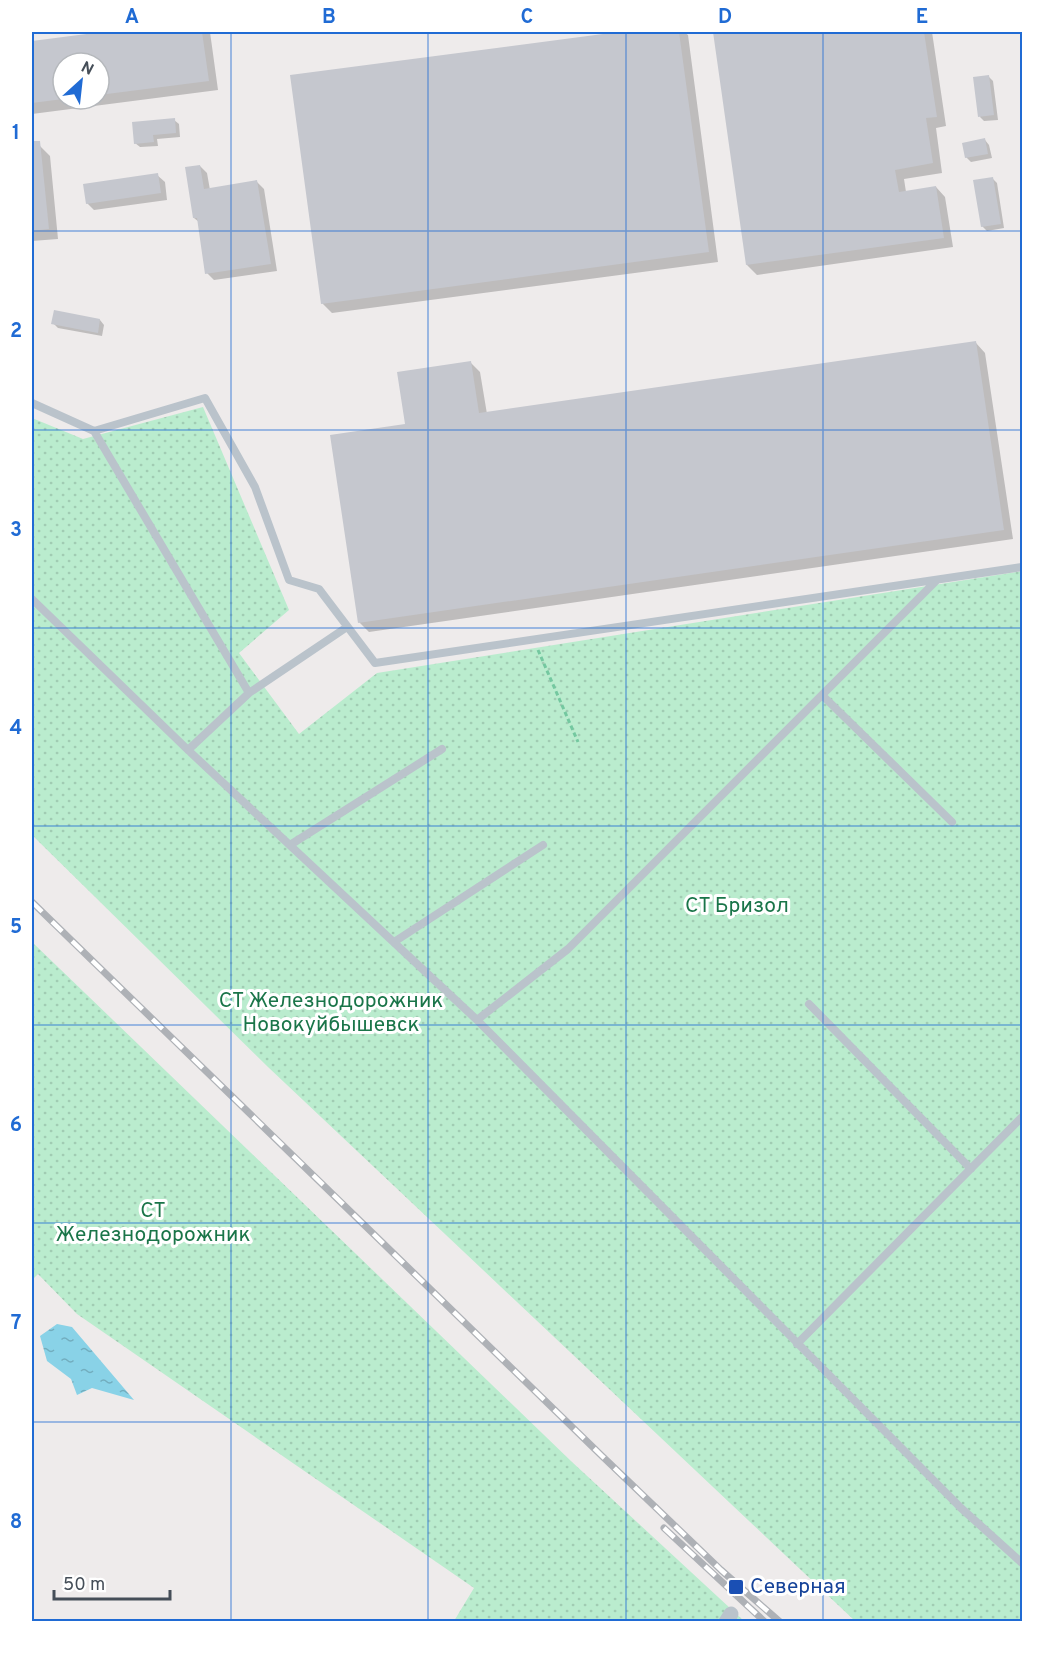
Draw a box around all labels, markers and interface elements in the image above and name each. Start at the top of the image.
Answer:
text: A [125,5,139,31]
text: B [322,5,336,31]
text: C [521,5,533,31]
text: D [718,5,732,31]
text: E [916,5,928,31]
north arrow [51,51,111,111]
text: N [77,58,97,81]
text: 1 [12,121,20,147]
text: 2 [10,319,22,345]
text: 3 [10,518,22,544]
text: 4 [10,716,22,742]
park label: СТ Бризол [685,893,789,920]
text: 5 [10,915,22,941]
park label: СТ Железнодорожник Новокуйбышевск [219,988,443,1039]
text: 6 [10,1113,22,1139]
park label: СТ Железнодорожник [56,1198,250,1249]
text: 7 [11,1311,21,1337]
text: 8 [10,1510,22,1536]
scale bar [54,1563,170,1601]
text: 50 m [63,1574,105,1597]
place label: Северная [750,1574,846,1601]
marker: Северная [727,1578,745,1596]

